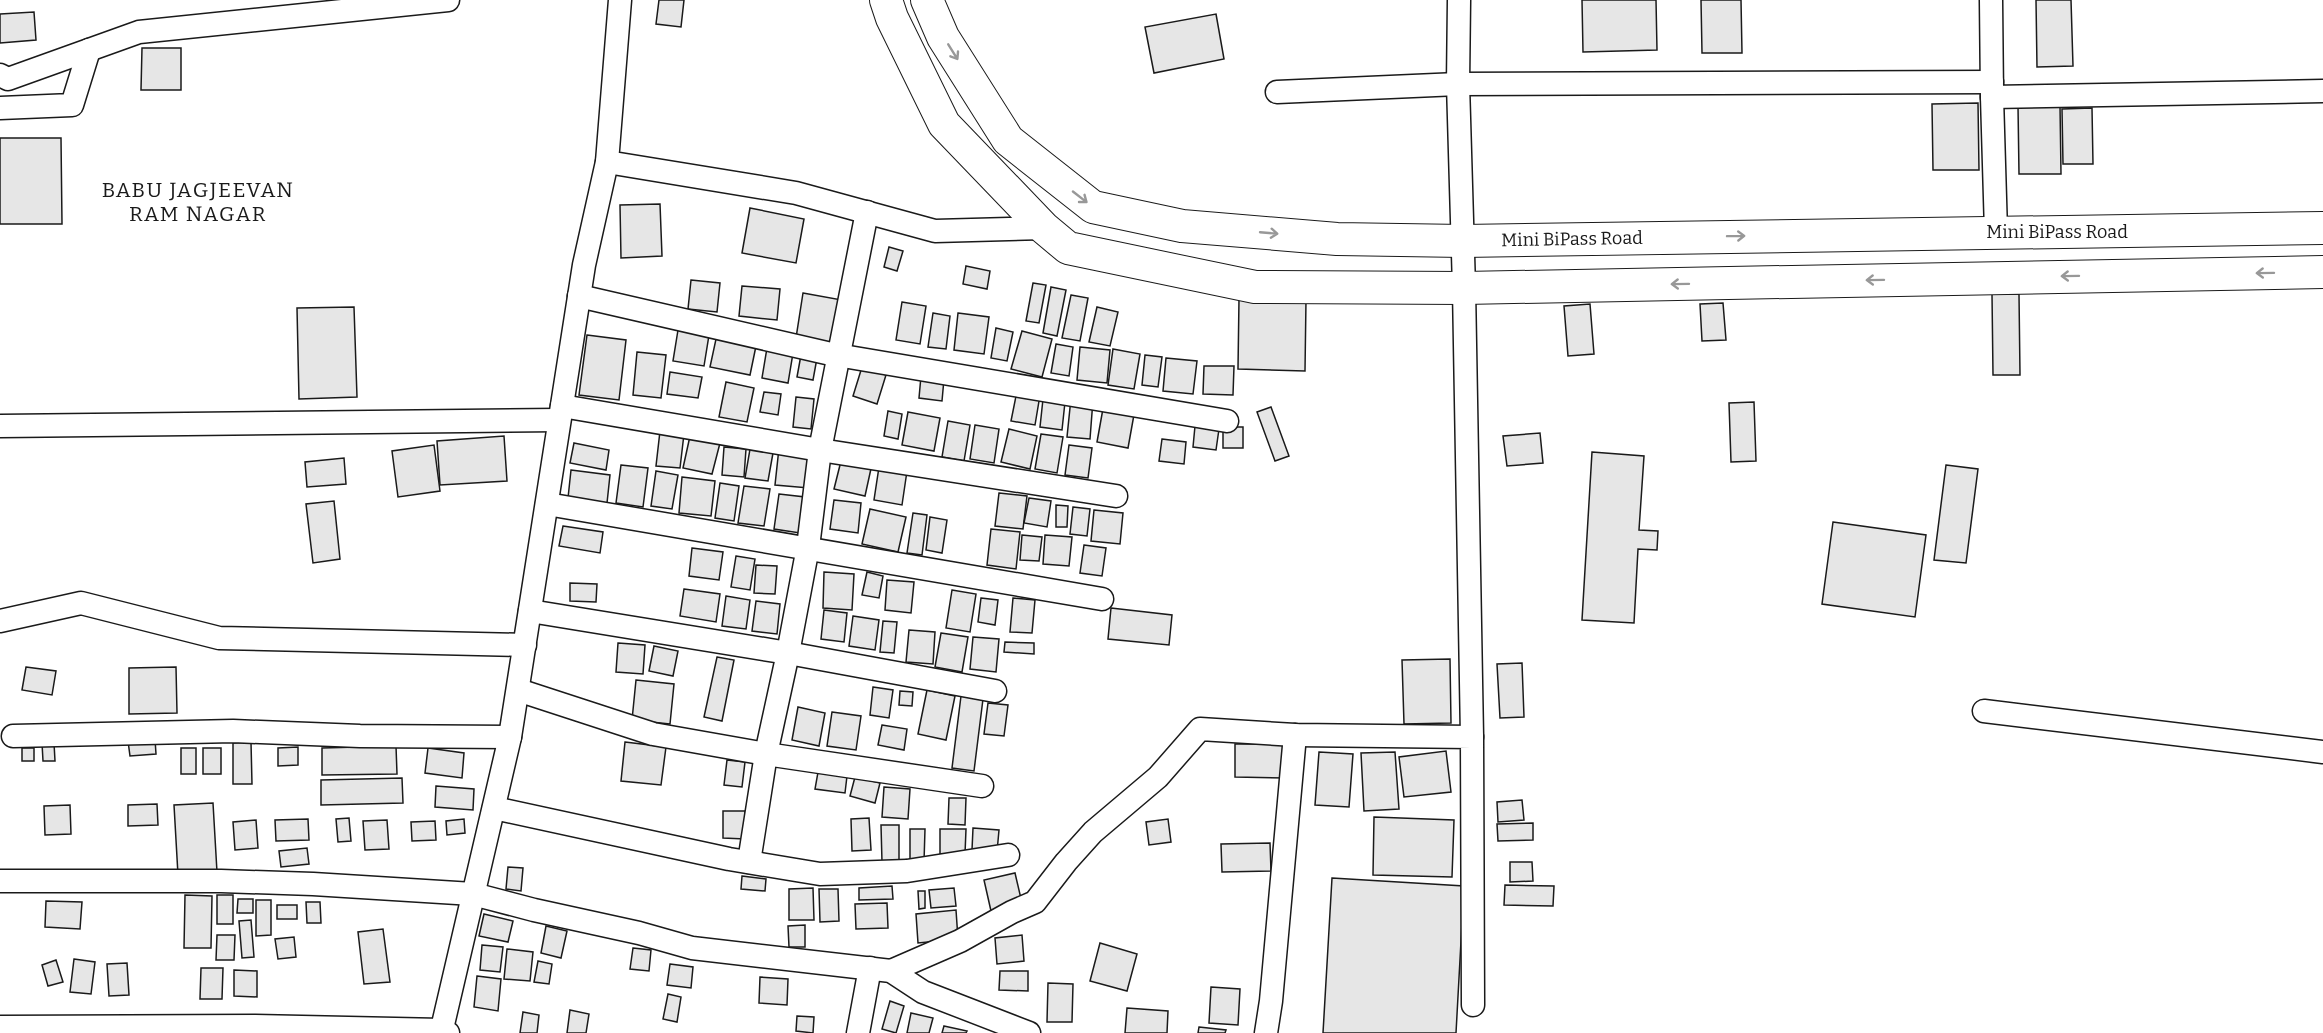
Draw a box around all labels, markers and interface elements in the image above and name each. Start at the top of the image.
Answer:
one-way arrow [946,44,959,61]
district label: BABU JAGJEEVAN RAM NAGAR [102,177,294,227]
one-way arrow [1071,190,1087,203]
street label: Mini BiPass Road [1986,221,2128,243]
street label: Mini BiPass Road [1501,227,1643,251]
one-way arrow [1258,228,1278,239]
one-way arrow [1726,231,1746,242]
one-way arrow [2255,267,2275,278]
one-way arrow [2060,271,2080,282]
one-way arrow [1865,274,1885,286]
one-way arrow [1670,278,1690,290]

